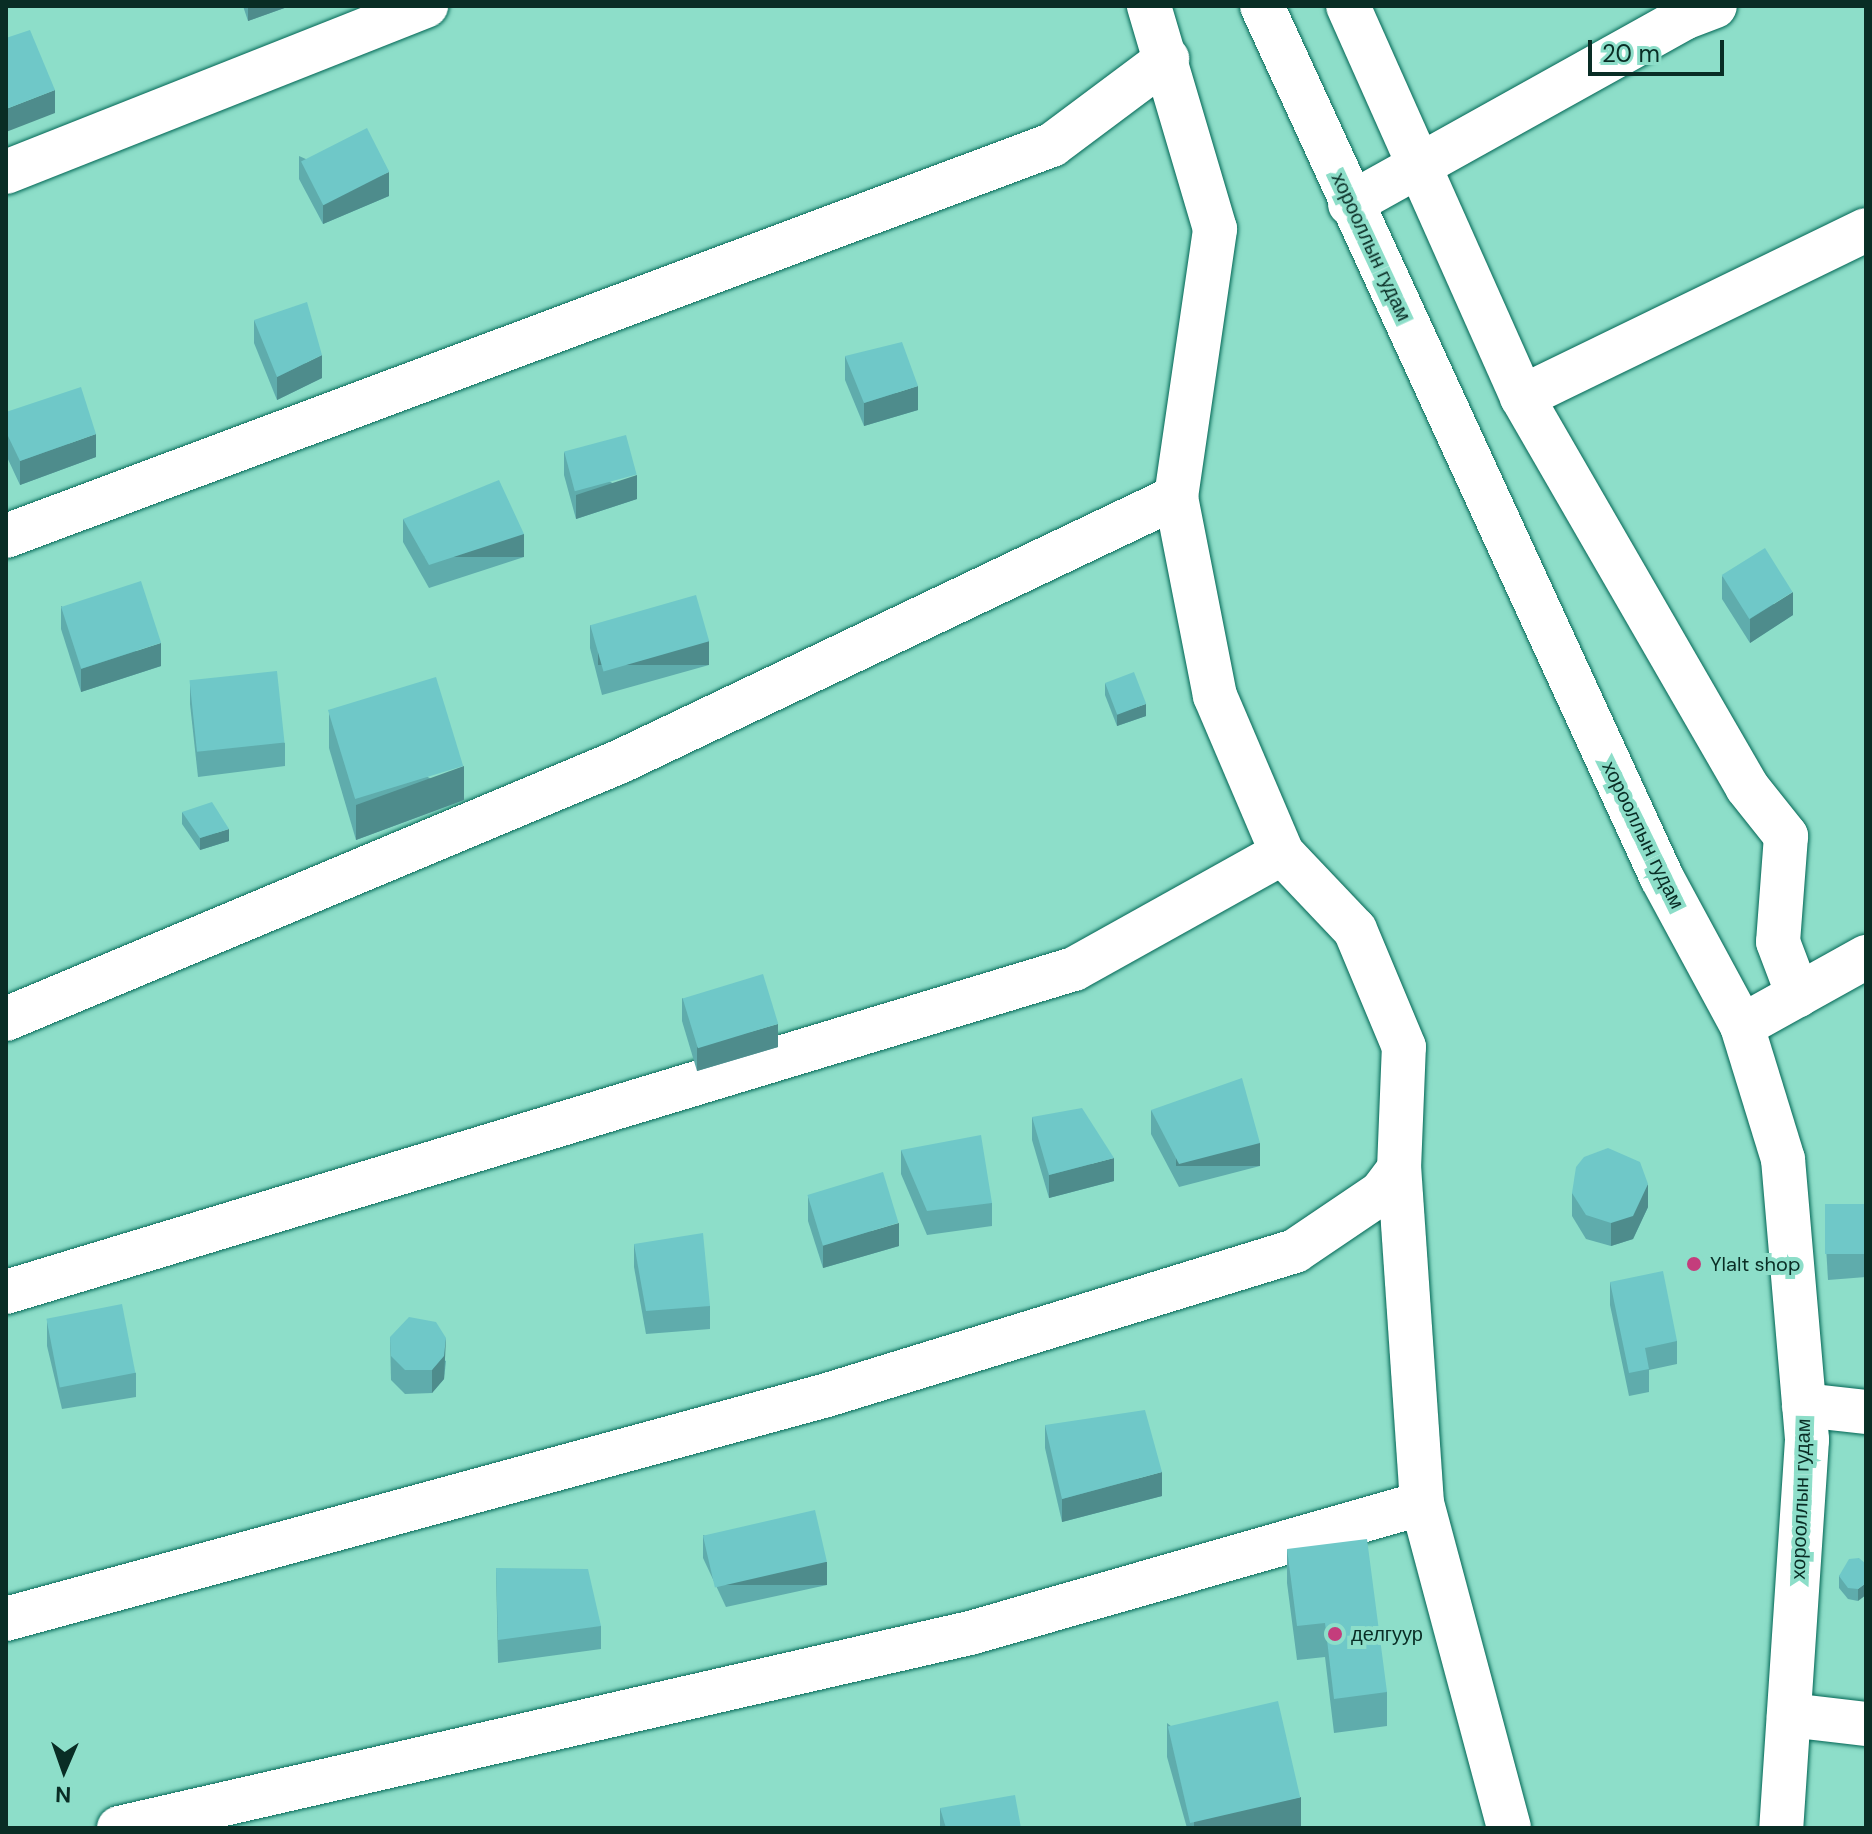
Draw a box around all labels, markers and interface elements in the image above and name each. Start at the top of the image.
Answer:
scale bar [1592,24,1728,74]
text: 20 m [1602,38,1660,69]
street label: хорооллын гудам [1326,169,1416,325]
street label: хорооллын гудам [1597,757,1689,913]
place label: Ylalt shop [1710,1252,1800,1276]
marker: Ylalt shop [1685,1255,1703,1273]
street label: хорооллын гудам [1786,1418,1816,1580]
place label: делгуур [1351,1622,1423,1646]
marker: делгуур [1326,1625,1344,1643]
north arrow [24,1730,104,1810]
text: N [55,1780,72,1809]

